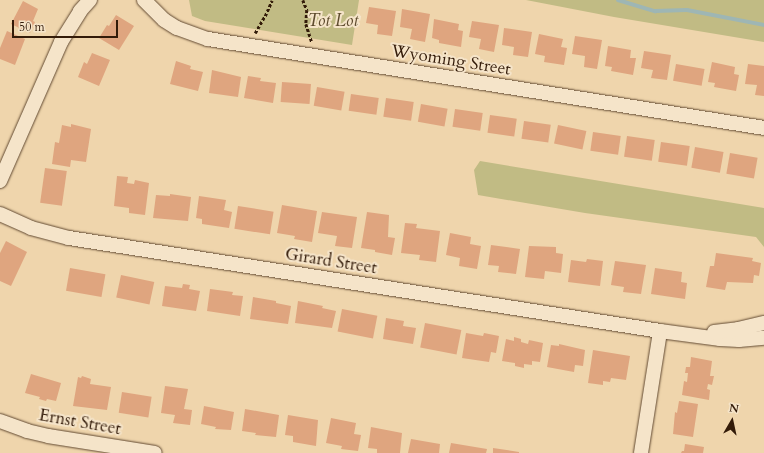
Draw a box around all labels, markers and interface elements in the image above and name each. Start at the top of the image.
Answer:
park label: Tot Lot [308,11,358,31]
scale bar [14,12,120,38]
text: 50 m [19,19,45,35]
street label: Wyoming Street [390,40,512,80]
street label: Girard Street [284,244,378,278]
text: N [728,400,740,417]
north arrow [712,401,752,441]
street label: Ernst Street [37,405,123,439]

